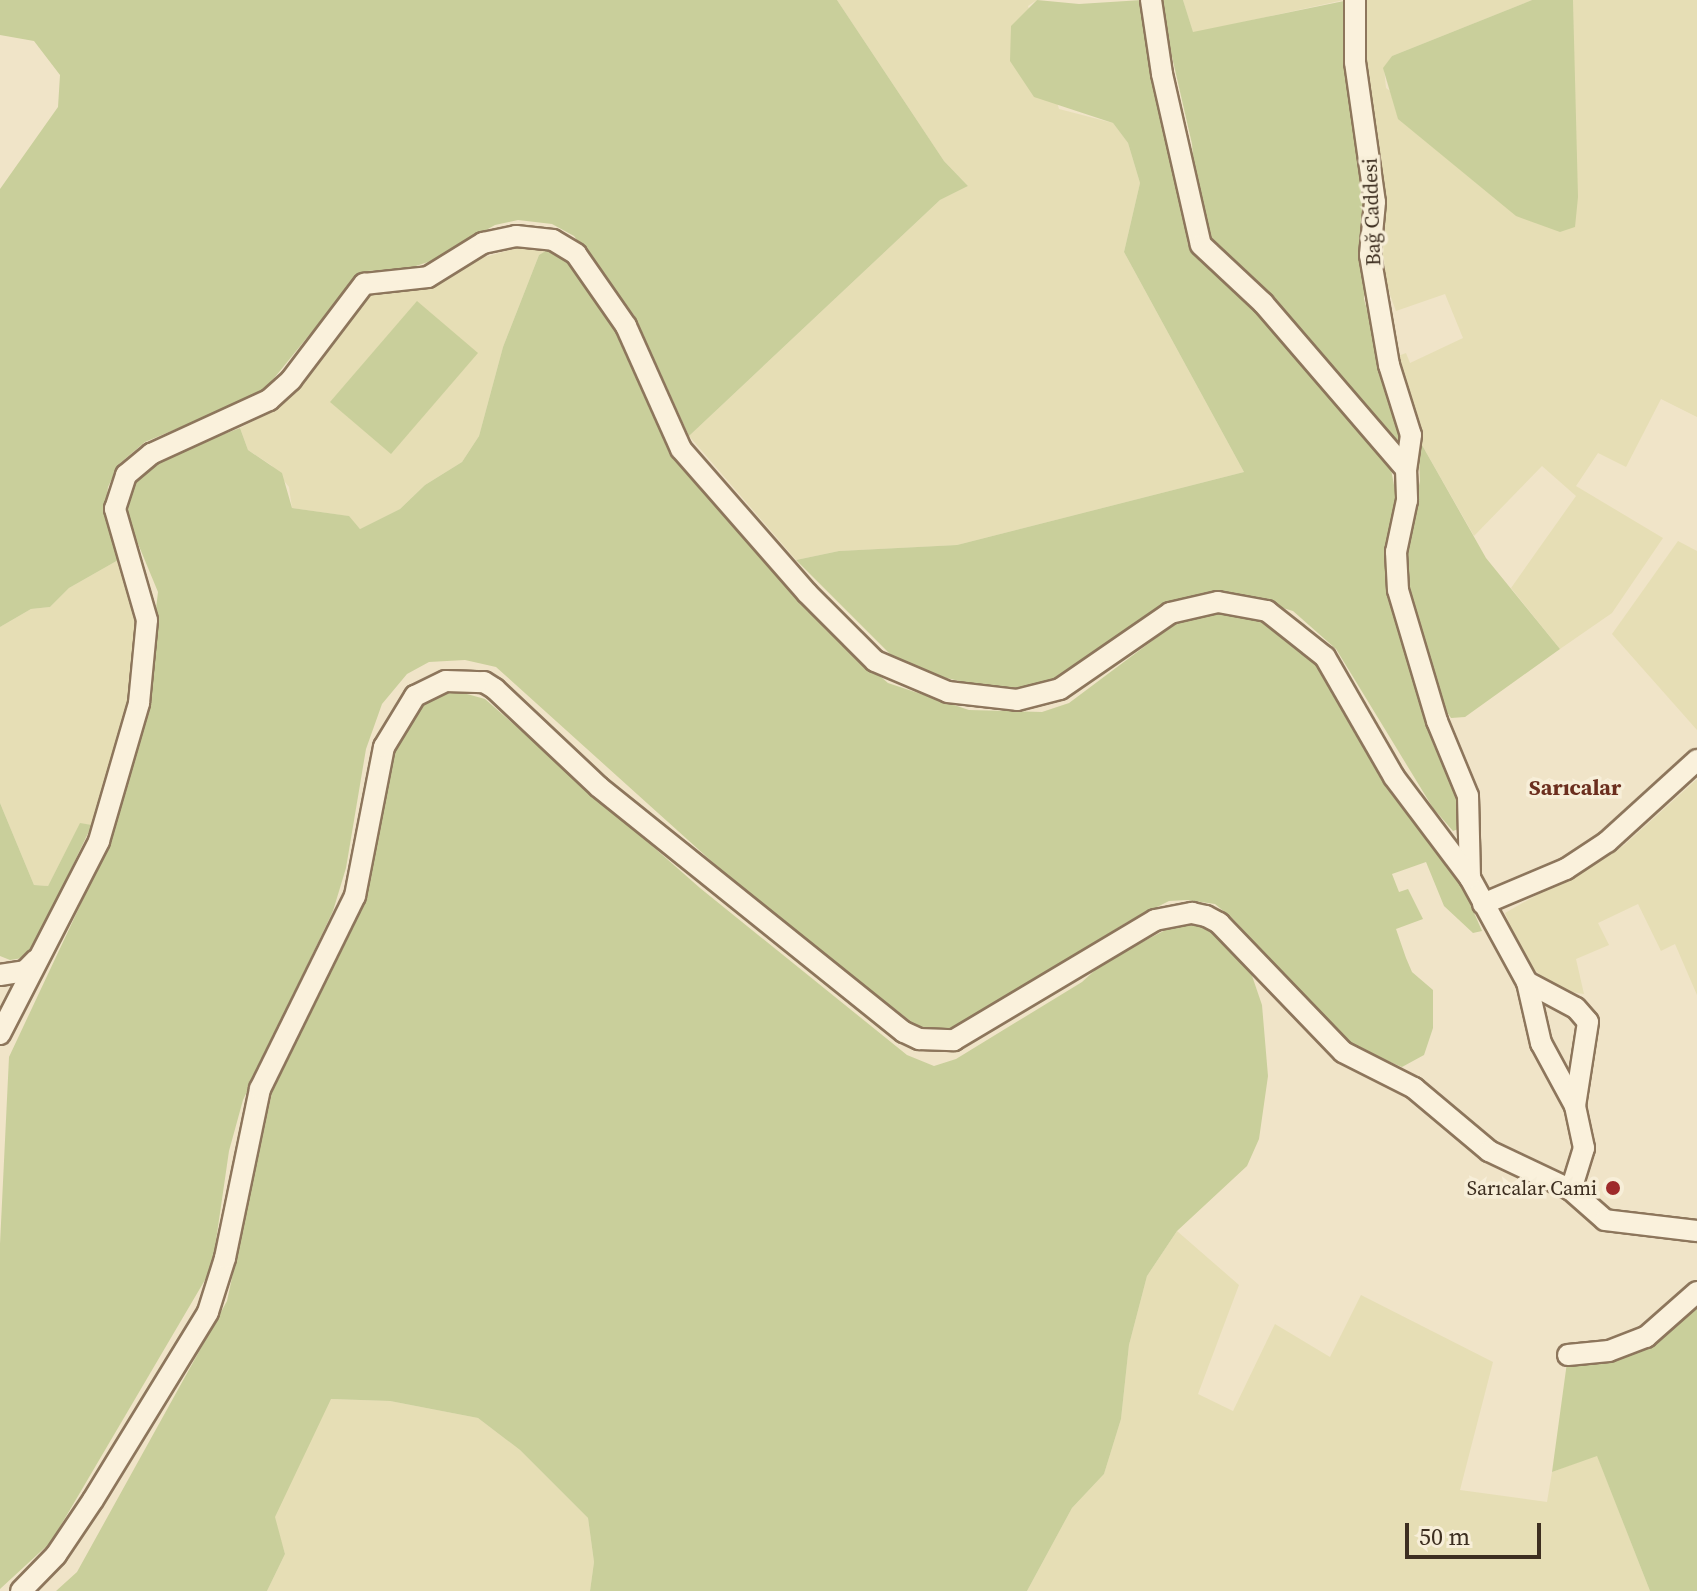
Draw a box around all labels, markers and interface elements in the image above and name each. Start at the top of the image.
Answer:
street label: Bağ Caddesi [1358,158,1386,266]
district label: Sarıcalar [1529,775,1621,801]
place label: Sarıcalar Cami [1467,1176,1597,1200]
marker: Sarıcalar Cami [1604,1179,1622,1197]
scale bar [1409,1507,1545,1557]
text: 50 m [1419,1520,1470,1553]

